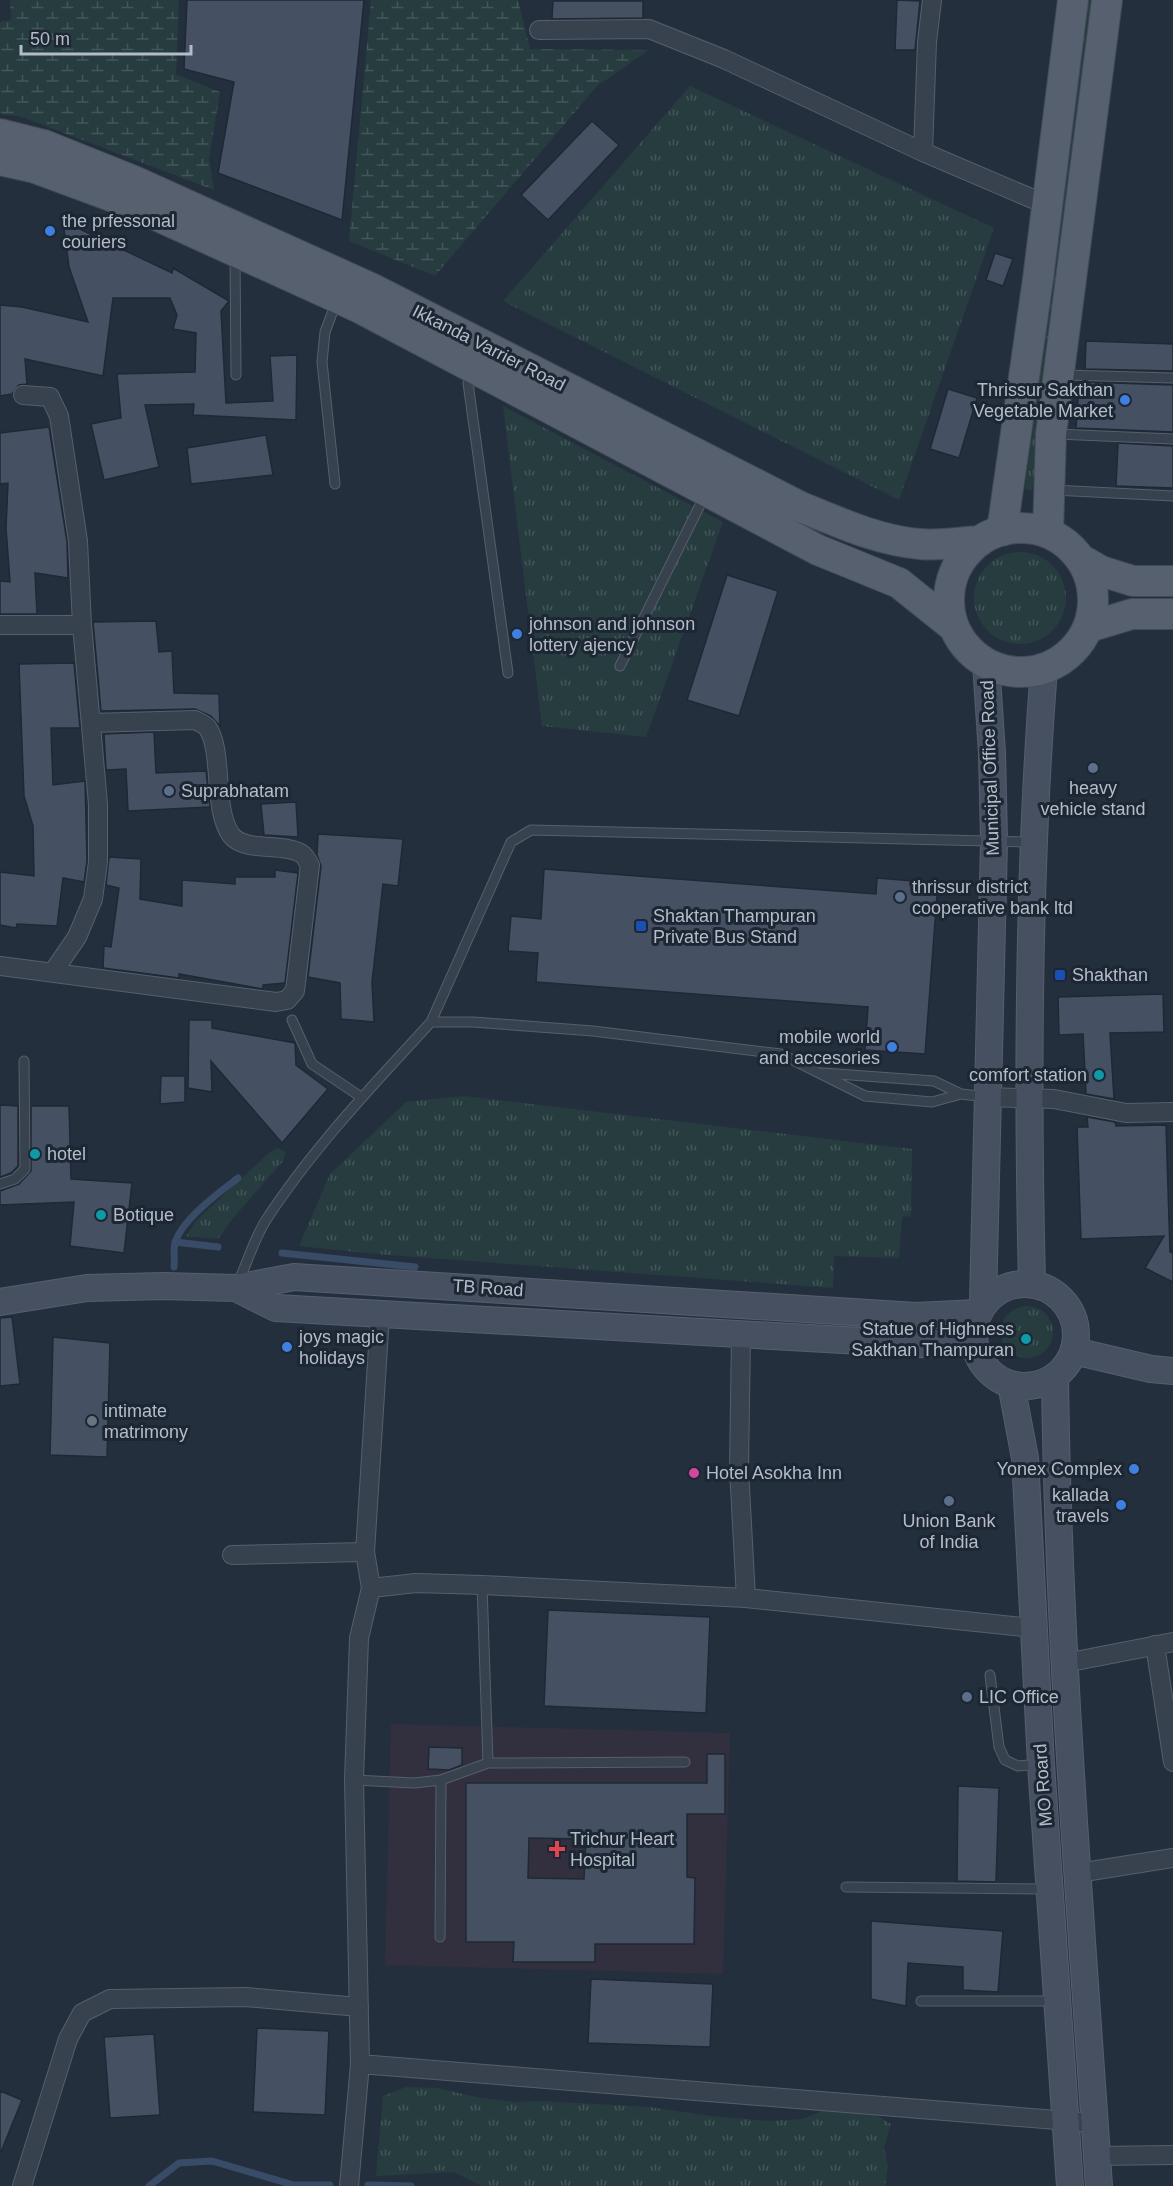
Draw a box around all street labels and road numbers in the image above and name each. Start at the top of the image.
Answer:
street label: Ikkanda Varrier Road [409,301,569,395]
street label: Municipal Office Road [977,680,1003,856]
street label: TB Road [452,1276,524,1300]
street label: MO Roard [1030,1743,1056,1827]

